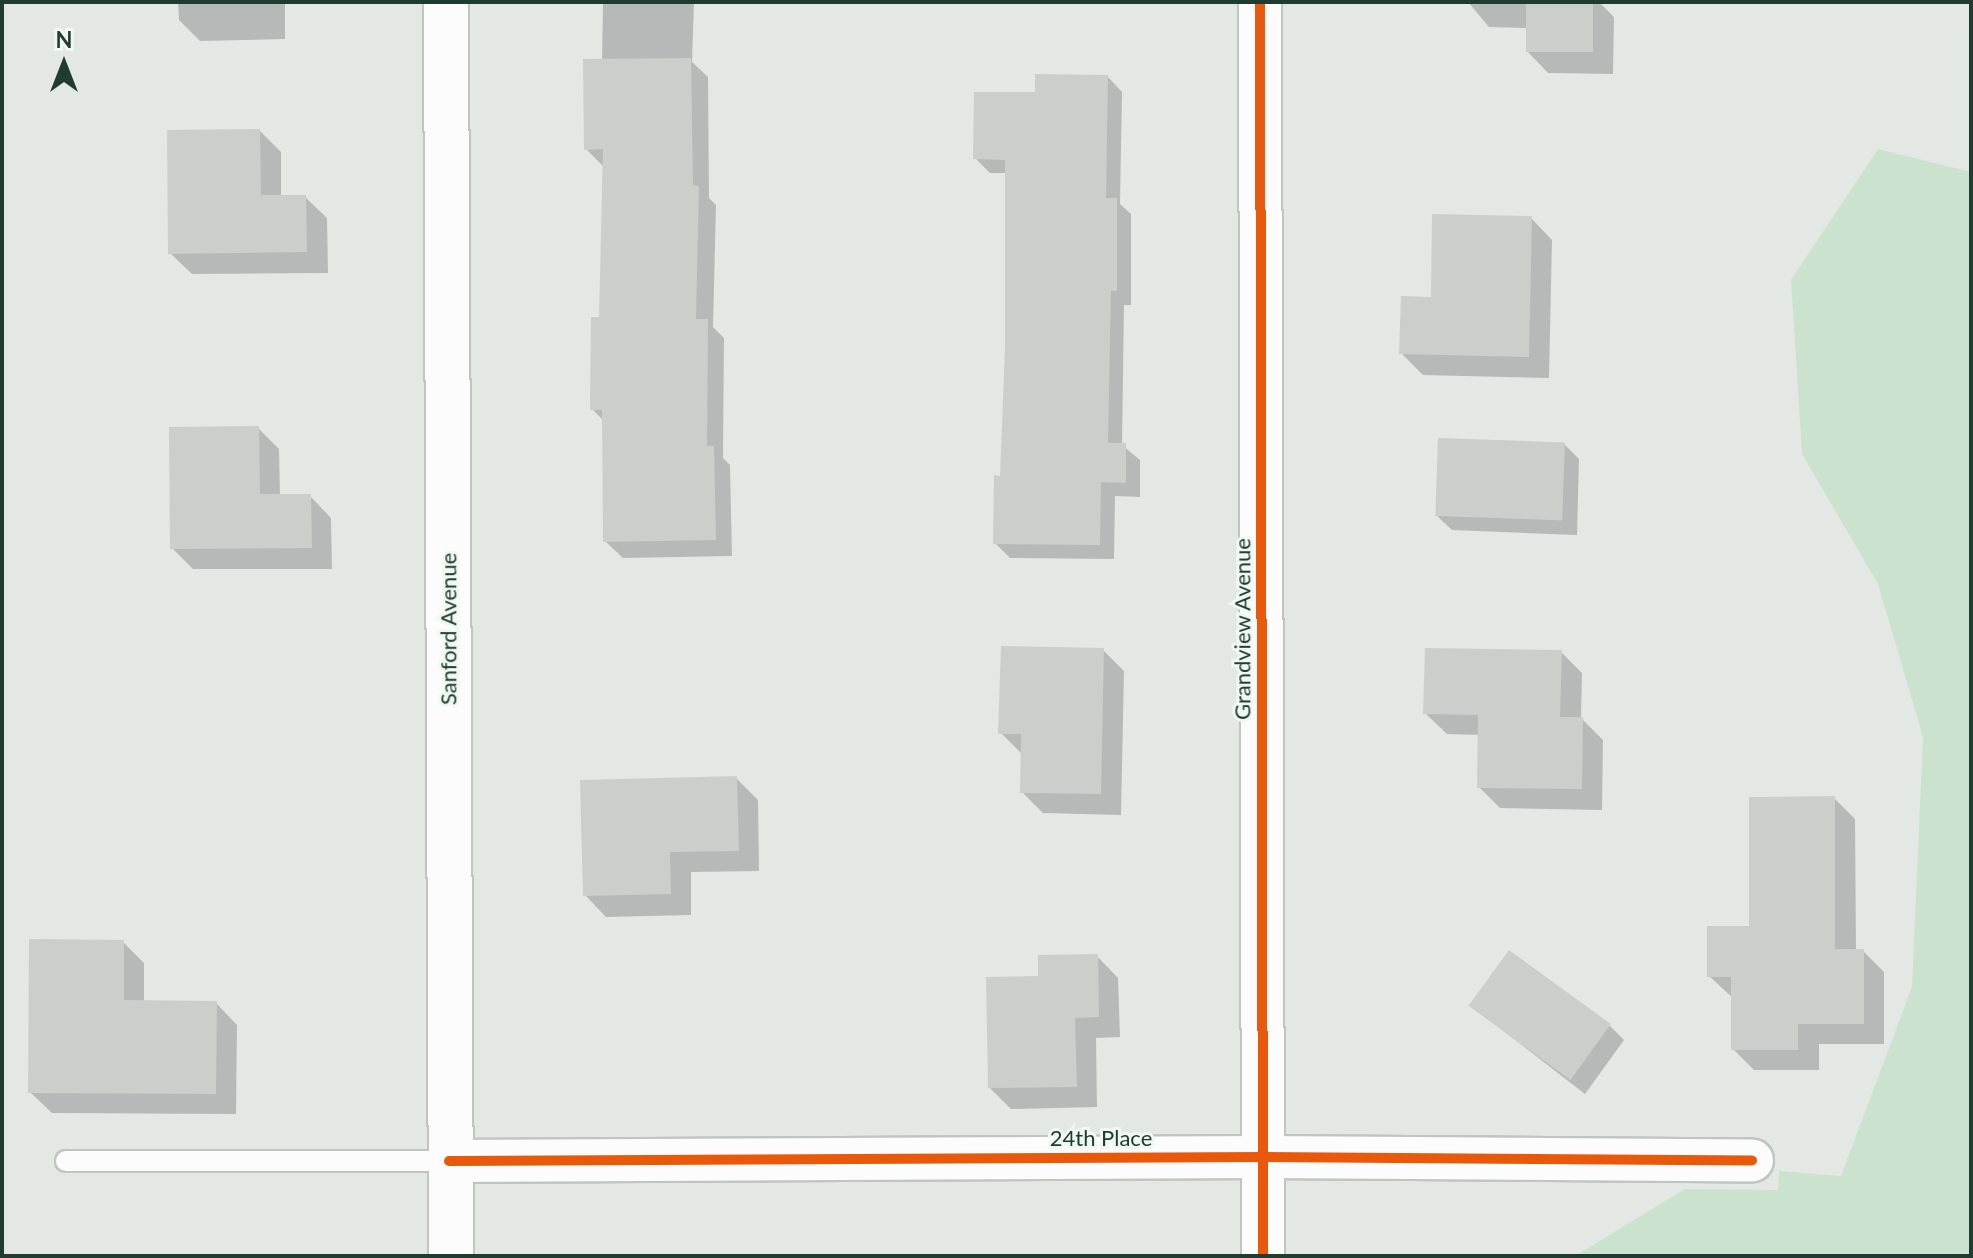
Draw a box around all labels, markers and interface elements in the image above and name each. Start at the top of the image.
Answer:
north arrow [24,24,104,104]
text: N [56,26,72,53]
street label: Grandview Avenue [1229,537,1255,721]
street label: Sanford Avenue [435,553,461,705]
street label: 24th Place [1050,1125,1152,1151]

